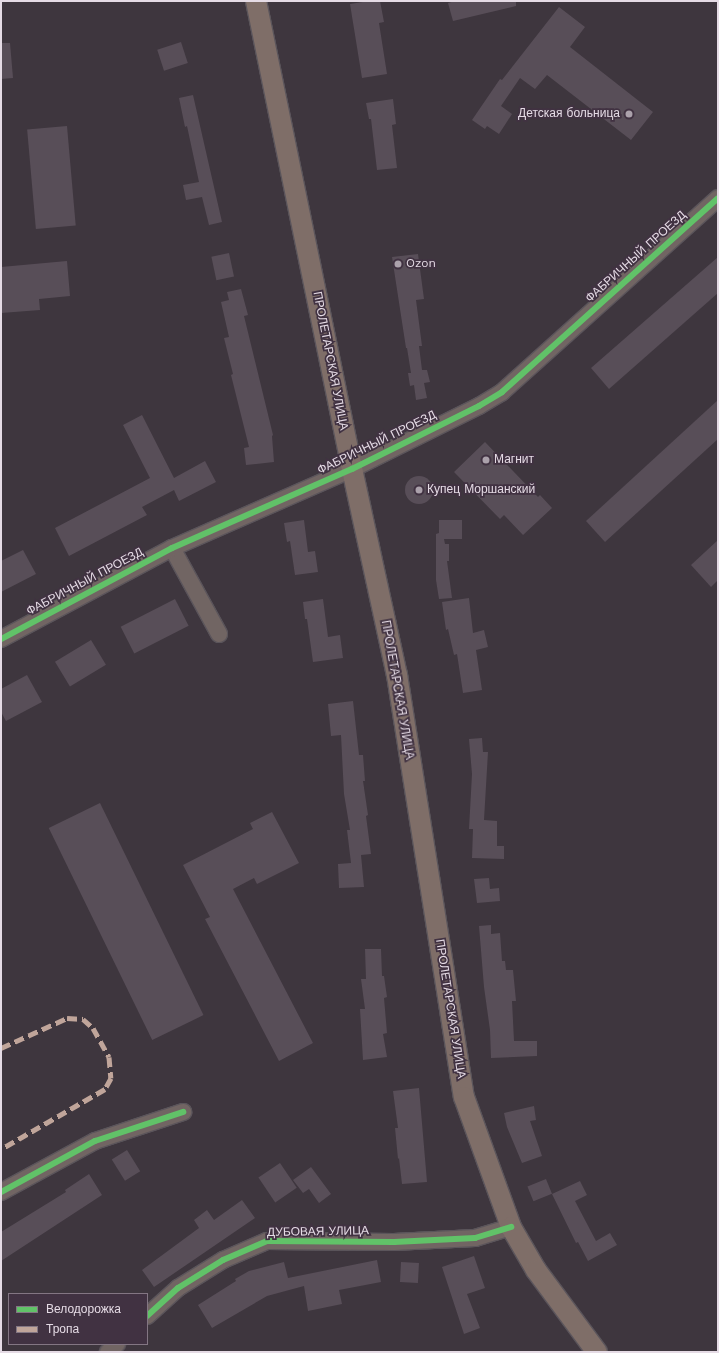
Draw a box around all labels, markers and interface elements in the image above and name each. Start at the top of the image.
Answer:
place label: Детская больница [518,107,620,121]
marker: Детская больница [623,108,635,120]
street label: ФАБРИЧНЫЙ ПРОЕЗД [583,208,689,306]
place label: Ozon [406,257,436,271]
marker: Ozon [393,259,403,269]
street label: ПРОЛЕТАРСКАЯ УЛИЦА [309,290,351,432]
street label: ФАБРИЧНЫЙ ПРОЕЗД [315,408,439,478]
place label: Магнит [494,453,534,467]
marker: Магнит [481,455,491,465]
place label: Купец Моршанский [427,483,535,497]
marker: Купец Моршанский [414,485,424,495]
street label: ФАБРИЧНЫЙ ПРОЕЗД [24,545,146,619]
street label: ПРОЛЕТАРСКАЯ УЛИЦА [378,619,416,761]
street label: ПРОЛЕТАРСКАЯ УЛИЦА [432,938,468,1080]
street label: ДУБОВАЯ УЛИЦА [267,1224,369,1240]
legend [8,1293,148,1345]
text: Велодорожка [46,1302,121,1316]
text: Тропа [46,1322,79,1336]

